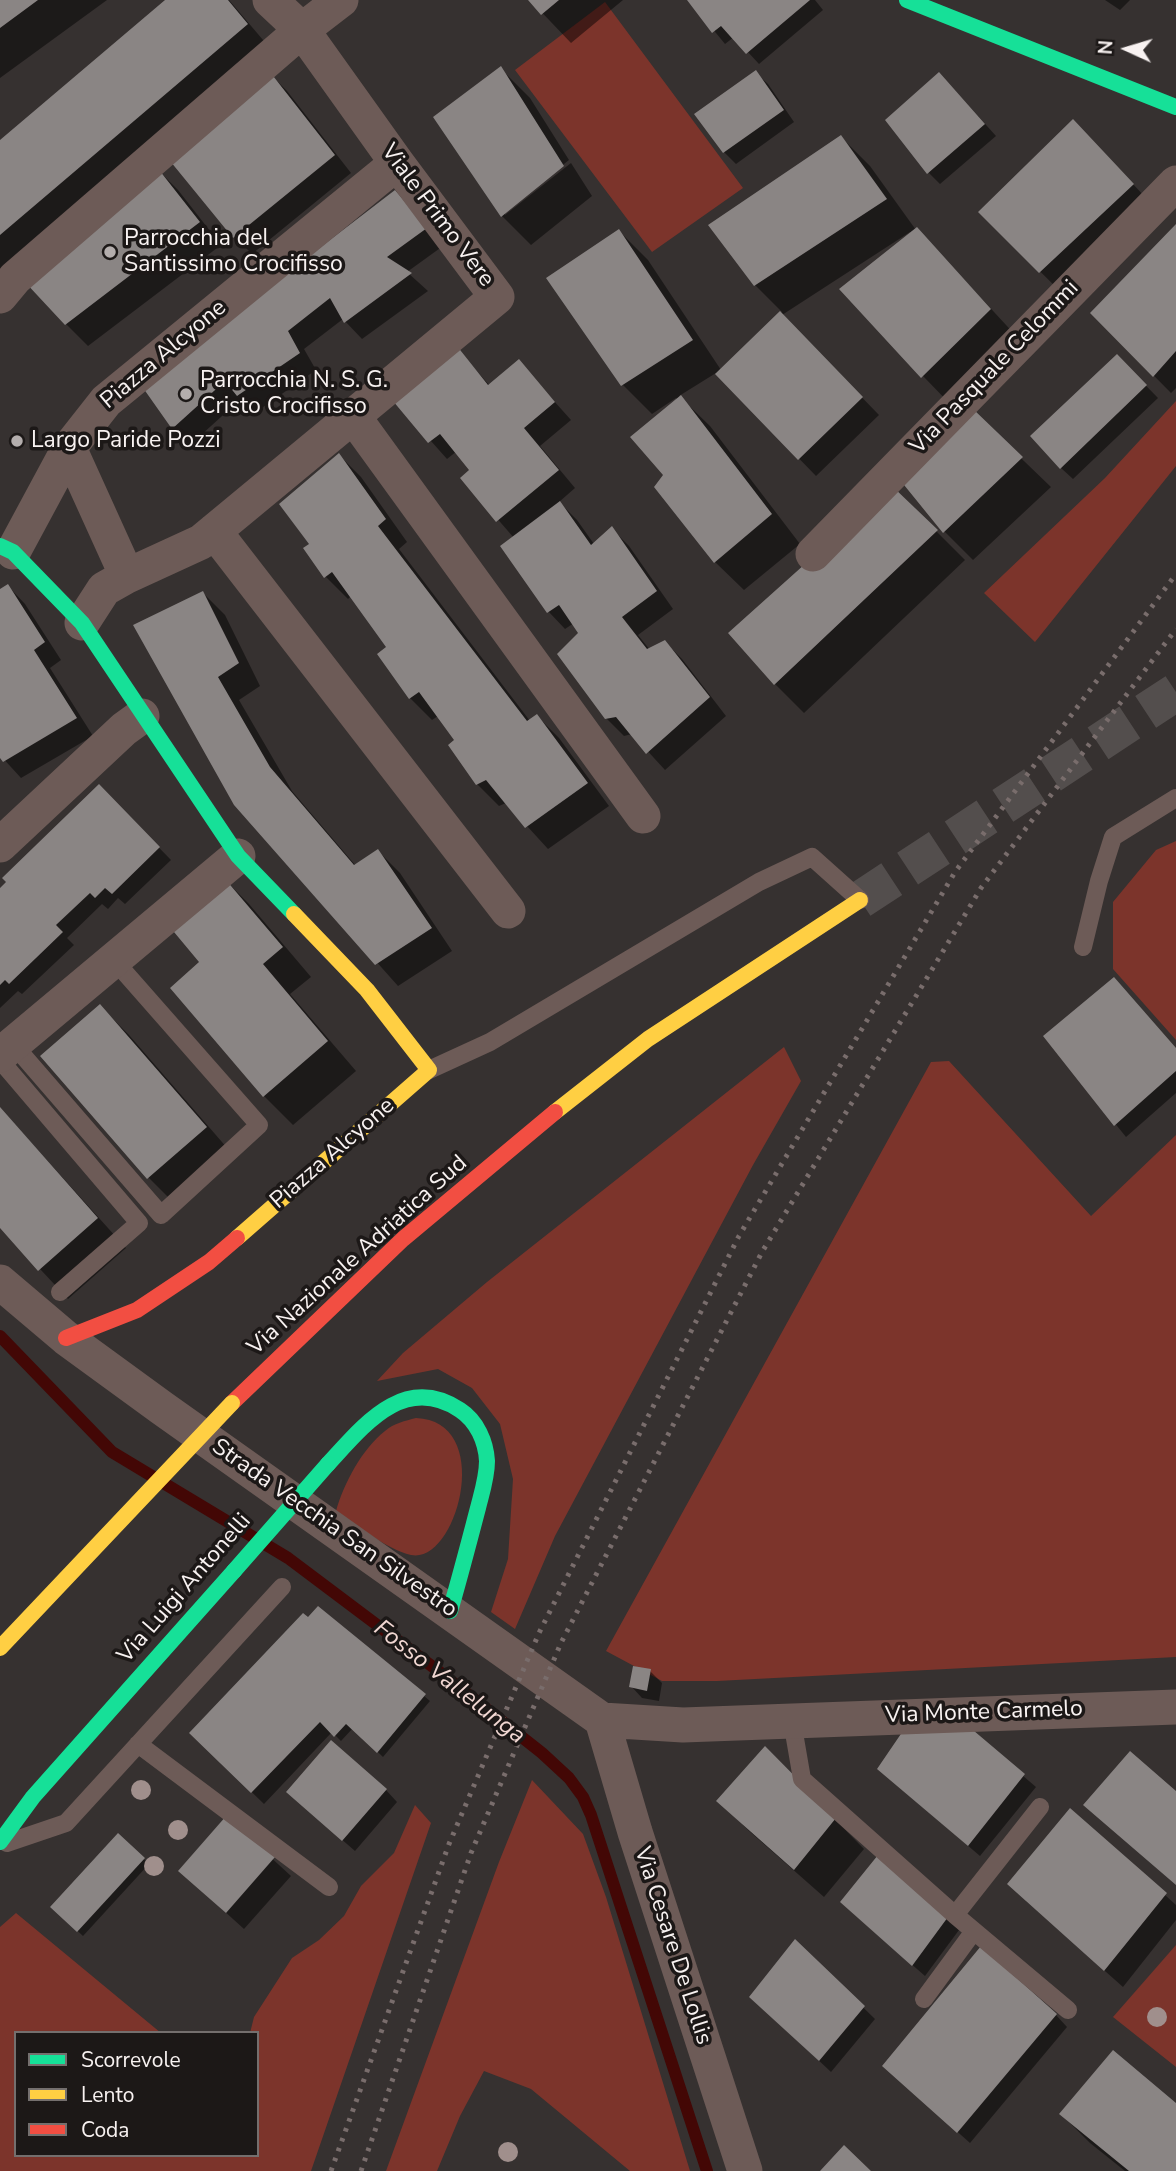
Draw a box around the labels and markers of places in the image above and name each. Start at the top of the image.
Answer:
place label: Parrocchia del Santissimo Crocifisso [124,225,343,279]
marker: Parrocchia del Santissimo Crocifisso [102,244,118,260]
place label: Parrocchia N. S. G. Cristo Crocifisso [200,367,388,421]
marker: Parrocchia N. S. G. Cristo Crocifisso [178,386,194,402]
place label: Largo Paride Pozzi [31,427,221,455]
marker: Largo Paride Pozzi [9,433,25,449]

